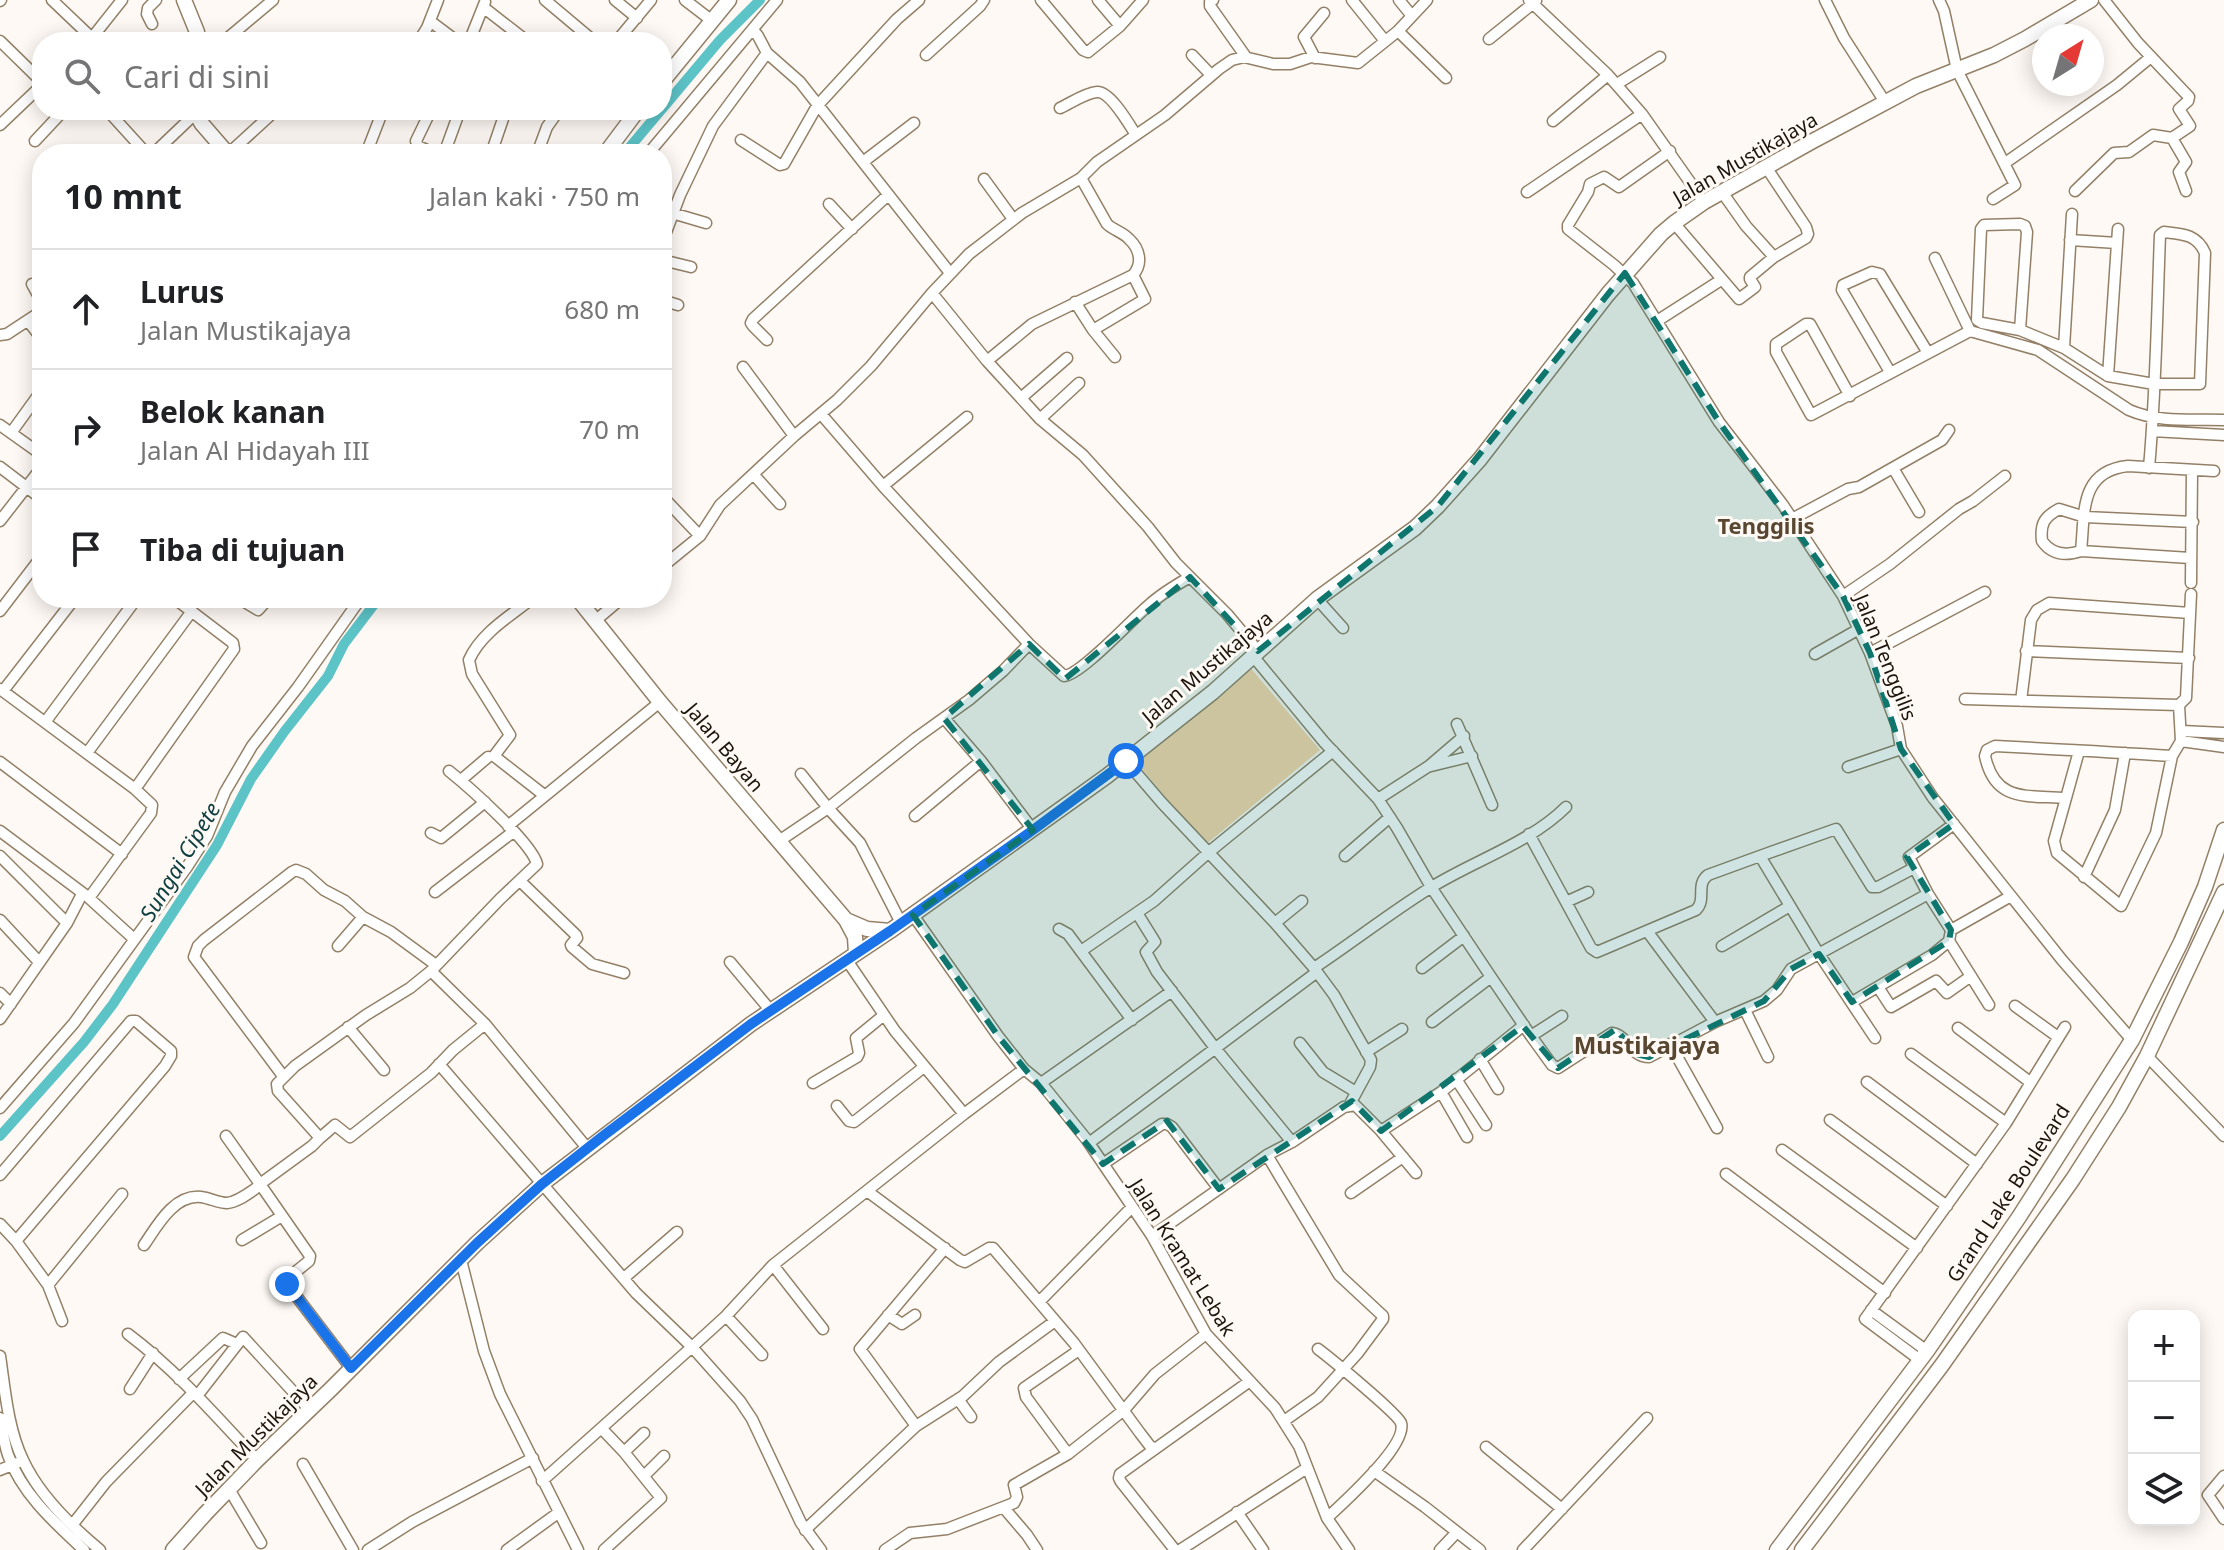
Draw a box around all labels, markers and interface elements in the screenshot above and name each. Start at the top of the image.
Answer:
north arrow [2032,24,2104,96]
search box [32,32,672,120]
icon: search [60,54,104,98]
text: Cari di sini [124,56,270,97]
street label: Jalan Mustikajaya [1666,106,1822,211]
text: 10 mnt [64,173,182,219]
text: Jalan kaki · 750 m [429,178,640,214]
text: Lurus [140,271,224,312]
icon: ahead [64,287,108,331]
text: 680 m [564,291,640,327]
text: Jalan Mustikajaya [140,312,352,348]
text: Belok kanan [140,391,326,432]
icon: right [64,407,108,451]
text: 70 m [579,411,640,447]
text: Jalan Al Hidayah III [140,432,370,468]
district label: Tenggilis [1717,510,1815,540]
icon: arrive [64,527,108,571]
text: Tiba di tujuan [140,529,345,570]
street label: Jalan Tenggilis [1848,588,1924,724]
street label: Jalan Mustikajaya [1134,604,1278,731]
street label: Jalan Bayan [678,695,770,797]
route start [1108,743,1144,779]
water label: Sungai Cipete [132,796,226,926]
district label: Mustikajaya [1574,1028,1720,1061]
street label: Grand Lake Boulevard [1940,1099,2076,1287]
street label: Jalan Kramat Lebak [1123,1172,1242,1341]
route end [269,1266,305,1302]
map controls [2128,1310,2200,1526]
button: + [2128,1310,2200,1382]
street label: Jalan Mustikajaya [187,1368,323,1504]
button: − [2128,1382,2200,1454]
button: layers [2128,1454,2200,1526]

